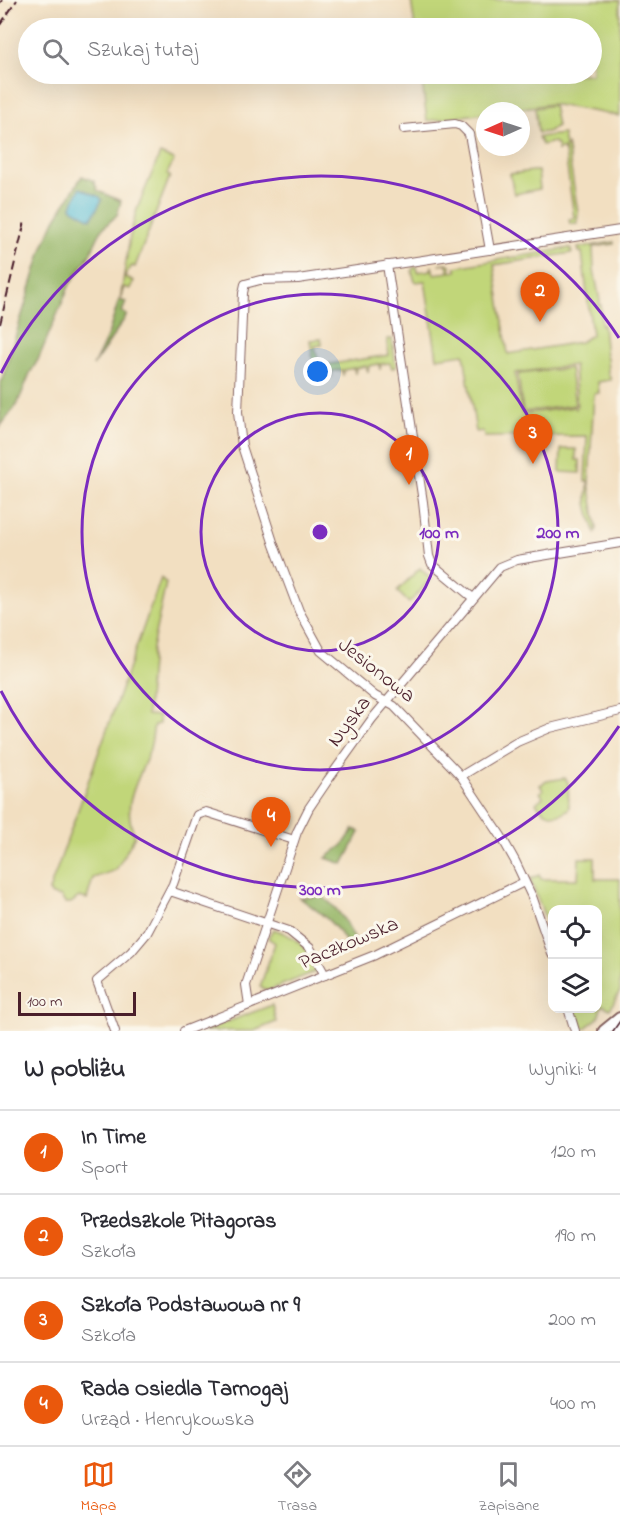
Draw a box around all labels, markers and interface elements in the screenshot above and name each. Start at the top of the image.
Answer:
search box [18,18,602,84]
icon: search [39,35,72,68]
text: Szukaj tutaj [87,35,198,67]
north arrow [476,102,530,156]
pin: 2 [520,272,560,322]
your location [303,357,332,386]
pin: 3 [514,414,552,464]
pin: 1 [390,436,428,485]
text: 100 m [419,521,459,547]
text: 200 m [536,521,580,547]
centre of rings [310,522,330,542]
street label: Jesionowa [331,631,421,711]
street label: Nyska [321,690,381,755]
pin: 4 [252,798,290,847]
text: 300 m [298,878,341,904]
map controls [548,905,602,1013]
button: locate [548,905,602,959]
street label: Paczkowska [295,910,403,978]
button: layers [548,959,602,1013]
scale bar [18,989,136,1016]
text: 100 m [27,990,62,1014]
text: W pobliżu [24,1051,125,1089]
text: Wyniki: 4 [529,1056,596,1085]
text: In Time [81,1122,146,1154]
text: 1 [40,1138,47,1167]
text: 120 m [551,1138,596,1167]
text: Sport [81,1154,128,1183]
text: Przedszkole Pitagoras [81,1206,276,1238]
text: 2 [39,1222,48,1251]
text: 190 m [554,1222,596,1251]
text: Szkoła [81,1238,136,1267]
text: Szkoła Podstawowa nr 9 [81,1290,300,1322]
text: 3 [39,1306,48,1335]
text: 200 m [548,1306,596,1335]
text: Szkoła [81,1322,136,1351]
text: Rada Osiedla Tarnogaj [81,1374,287,1406]
text: 4 [39,1390,48,1419]
text: 400 m [550,1390,596,1419]
text: Urząd · Henrykowska [81,1406,254,1435]
tab: Mapa [81,1458,116,1518]
tab: Trasa [277,1458,317,1518]
tab: Zapisane [478,1458,539,1518]

